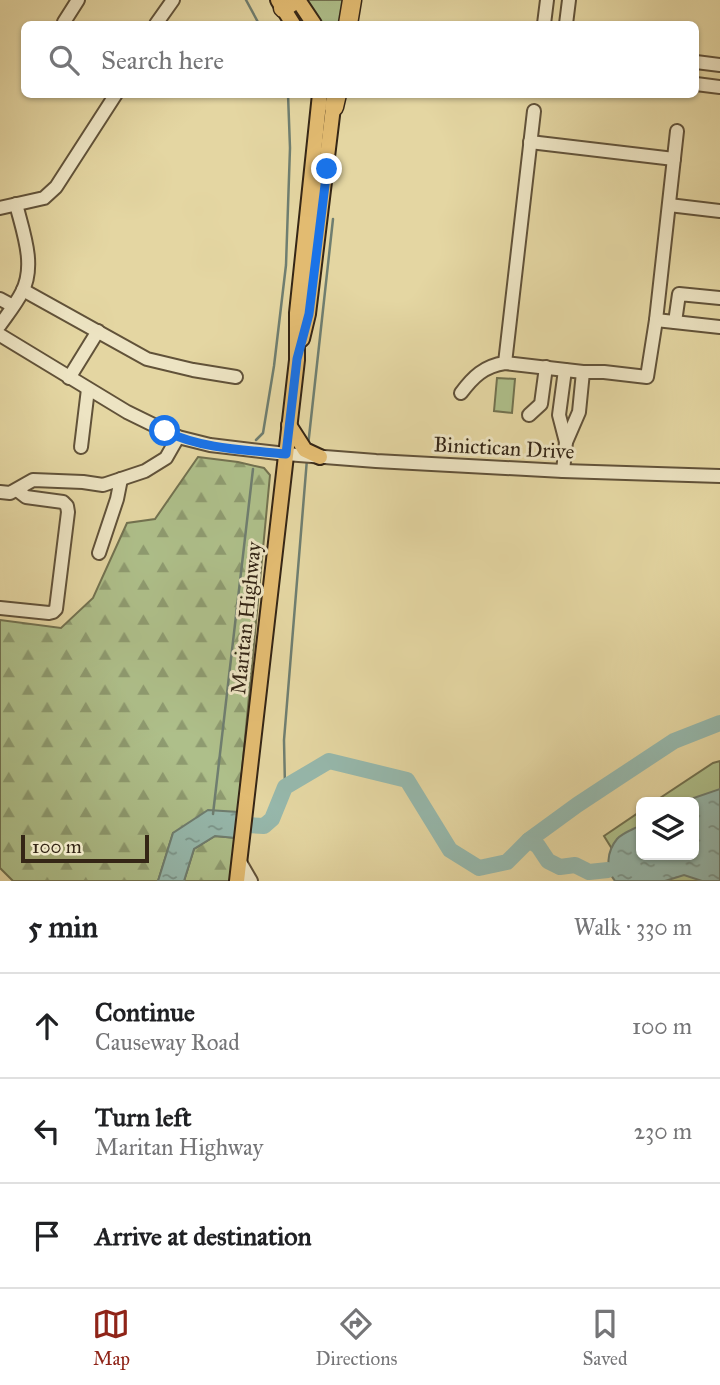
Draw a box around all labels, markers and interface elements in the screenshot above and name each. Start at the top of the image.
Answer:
search box [21,21,699,98]
icon: search [45,41,83,79]
text: Search here [101,44,224,76]
route end [311,153,342,184]
route start [149,415,180,446]
street label: Binictican Drive [433,431,575,465]
street label: Maritan Highway [225,539,267,696]
map controls [636,797,699,860]
button: layers [636,797,699,860]
scale bar [21,832,149,864]
text: 100 m [32,835,82,858]
text: 5 min [28,909,98,945]
text: Walk · 330 m [574,913,692,941]
text: Continue [95,996,195,1028]
icon: ahead [28,1007,66,1045]
text: 100 m [632,1012,692,1040]
text: Causeway Road [95,1028,240,1056]
text: Turn left [95,1101,191,1133]
icon: left [28,1112,66,1150]
text: 230 m [634,1117,692,1145]
text: Maritan Highway [95,1133,263,1161]
icon: arrive [28,1217,66,1255]
text: Arrive at destination [95,1220,312,1252]
tab: Map [92,1305,130,1370]
tab: Directions [315,1305,397,1370]
tab: Saved [582,1305,628,1370]

